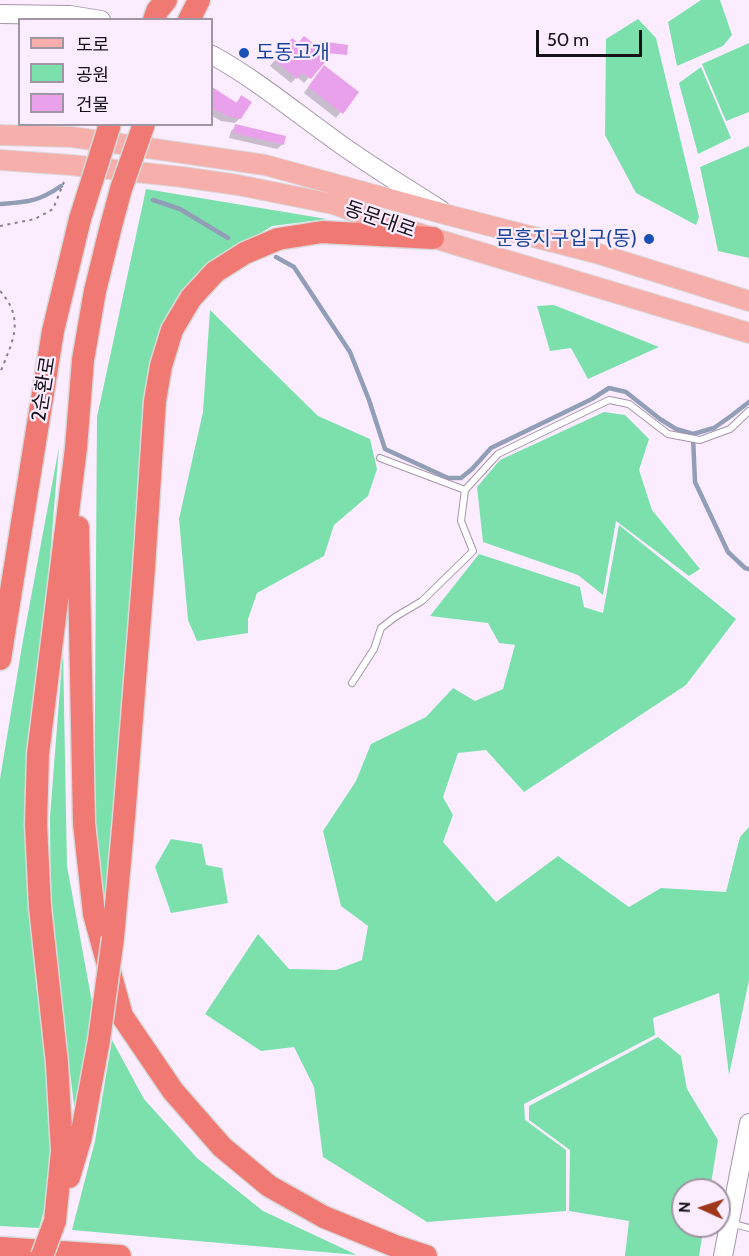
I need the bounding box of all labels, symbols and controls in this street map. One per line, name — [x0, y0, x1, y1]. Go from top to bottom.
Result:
legend — [18, 18, 213, 126]
scale bar — [539, 18, 646, 56]
text: 50 m — [547, 29, 589, 51]
text: 도로 — [76, 34, 109, 56]
place label: 도동고개 — [256, 41, 330, 65]
marker: 도동고개 — [237, 46, 251, 60]
text: 공원 — [76, 64, 109, 86]
text: 건물 — [76, 94, 109, 116]
street label: 동문대로 — [341, 197, 419, 243]
place label: 문흥지구입구(동) — [496, 227, 637, 251]
marker: 문흥지구입구(동) — [642, 232, 656, 246]
street label: 2순환로 — [27, 355, 61, 423]
north arrow — [671, 1178, 731, 1238]
text: N — [675, 1201, 694, 1213]

